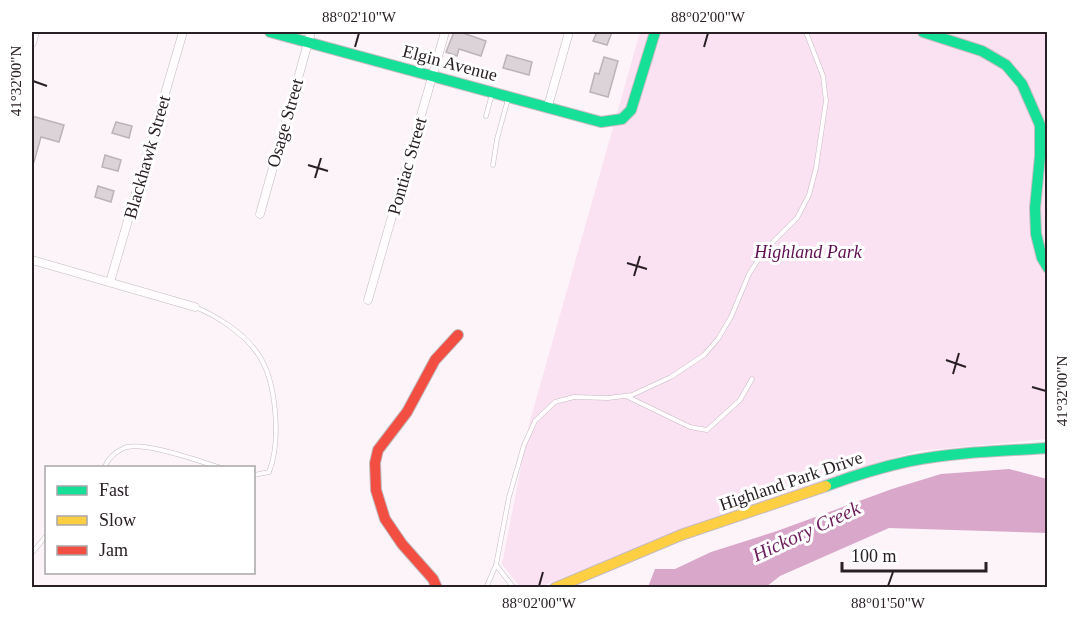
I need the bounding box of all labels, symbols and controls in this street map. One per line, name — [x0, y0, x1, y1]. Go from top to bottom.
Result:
text: 88°02'10"W — [322, 9, 397, 25]
text: 88°02'00"W — [671, 9, 746, 25]
street label: Elgin Avenue — [400, 41, 500, 85]
text: 41°32'00"N — [8, 46, 24, 116]
street label: Osage Street — [263, 76, 307, 170]
street label: Blackhawk Street — [120, 93, 174, 221]
street label: Pontiac Street — [384, 115, 430, 217]
park label: Highland Park — [753, 242, 863, 262]
text: 41°32'00"N — [1054, 356, 1070, 426]
street label: Highland Park Drive — [717, 447, 865, 515]
legend — [45, 466, 255, 574]
text: Fast — [99, 480, 129, 500]
water label: Hickory Creek — [748, 496, 865, 567]
text: Slow — [99, 510, 136, 530]
scale bar — [842, 535, 986, 573]
text: Jam — [99, 540, 128, 560]
text: 100 m — [851, 546, 897, 566]
text: 88°02'00"W — [502, 595, 577, 611]
text: 88°01'50"W — [851, 595, 926, 611]

